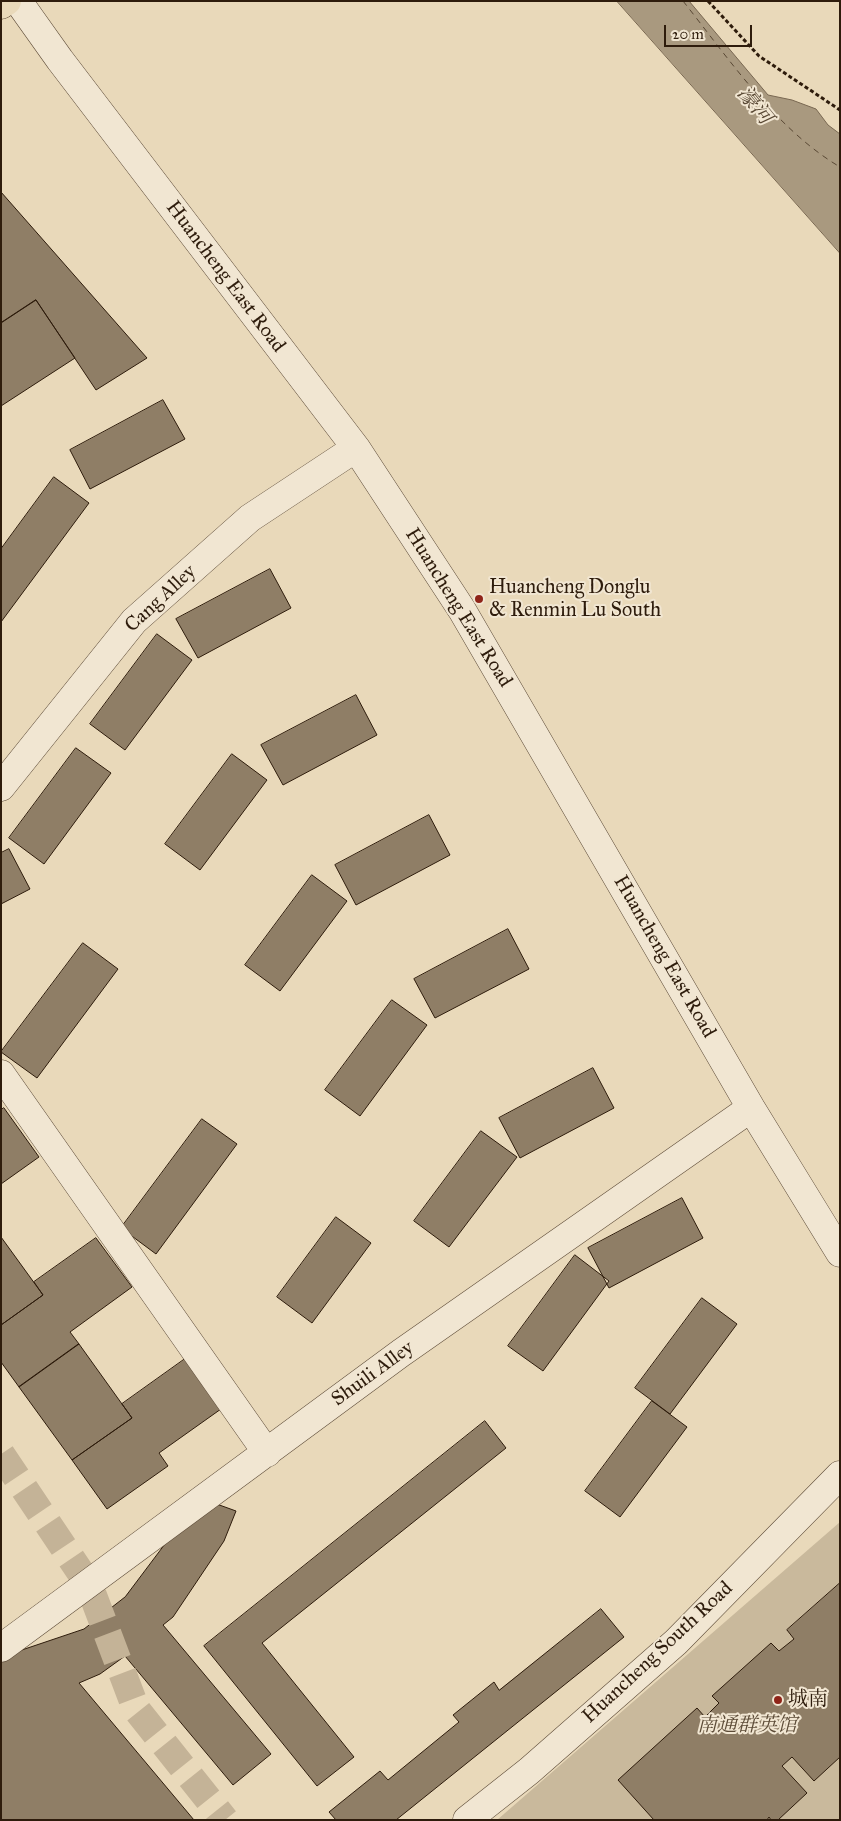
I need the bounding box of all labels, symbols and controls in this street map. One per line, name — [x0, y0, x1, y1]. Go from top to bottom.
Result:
scale bar — [666, 15, 754, 47]
text: 20 m — [672, 25, 704, 43]
water label: 濠河 — [731, 82, 777, 130]
street label: Huancheng East Road — [160, 197, 290, 357]
street label: Huancheng East Road — [399, 524, 517, 692]
street label: Cang Alley — [121, 560, 201, 638]
place label: Huancheng Donglu & Renmin Lu South — [489, 576, 661, 623]
marker: Huancheng Donglu & Renmin Lu South — [473, 593, 485, 605]
street label: Huancheng East Road — [608, 872, 720, 1042]
street label: Shuili Alley — [327, 1336, 419, 1412]
street label: Huancheng South Road — [578, 1577, 738, 1729]
place label: 城南 — [788, 1688, 828, 1712]
marker: 城南 — [772, 1694, 784, 1706]
park label: 南通群英馆 — [697, 1714, 797, 1738]

